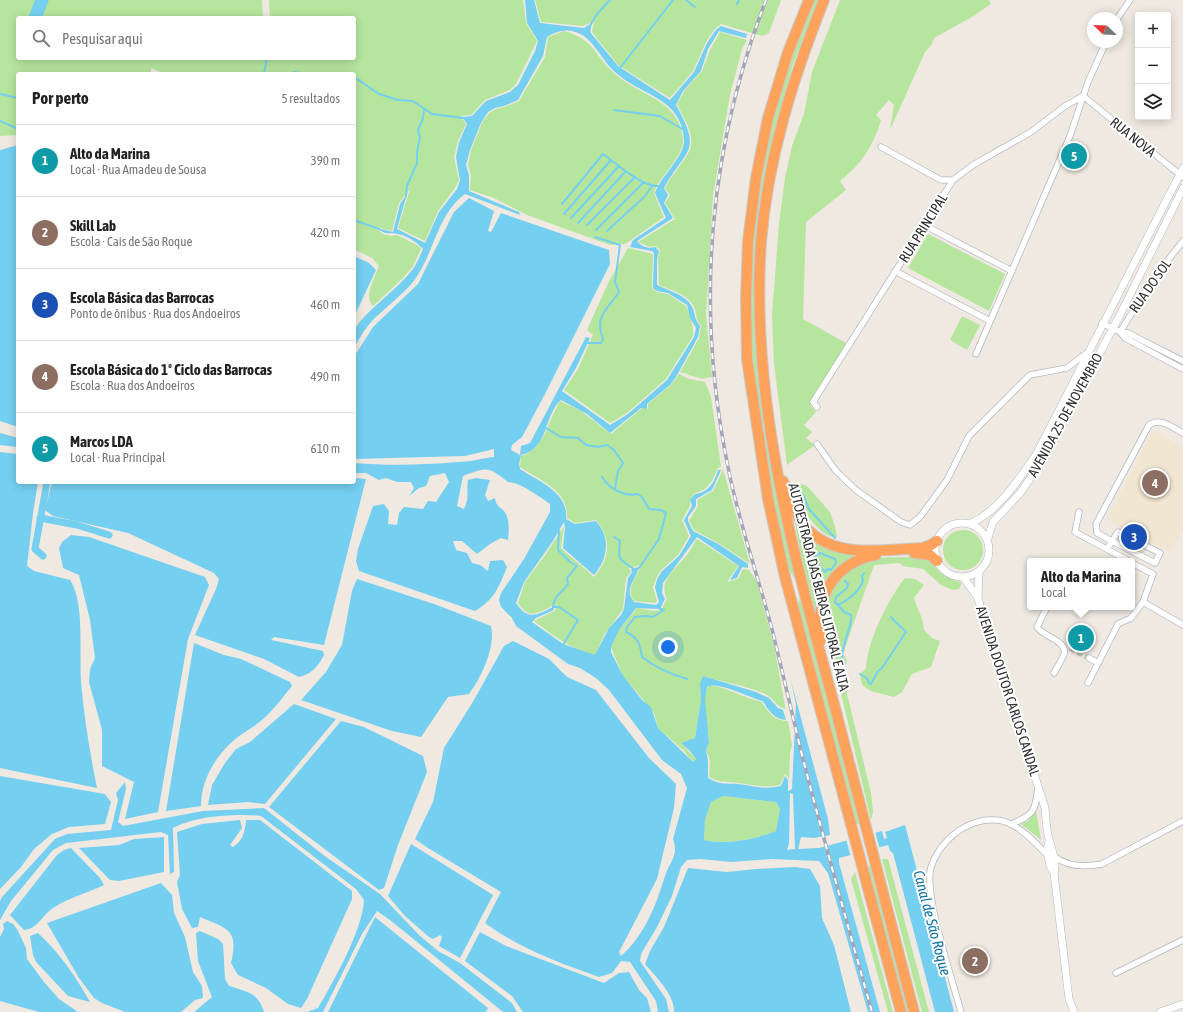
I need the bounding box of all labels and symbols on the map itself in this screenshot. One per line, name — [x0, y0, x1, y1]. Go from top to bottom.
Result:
north arrow — [1087, 12, 1123, 48]
street label: RUA NOVA — [1107, 114, 1159, 160]
pin: 5 — [1061, 141, 1087, 171]
street label: RUA PRINCIPAL — [895, 190, 951, 265]
street label: RUA DO SOL — [1126, 256, 1175, 316]
street label: AVENIDA 25 DE NOVEMBRO — [1024, 350, 1106, 480]
pin: 4 — [1142, 468, 1168, 498]
street label: AUTOESTRADA DAS BEIRAS LITORAL E ALTA — [785, 481, 853, 693]
pin: 3 — [1121, 522, 1147, 552]
street label: AVENIDA DOUTOR CARLOS CANDAL — [973, 604, 1043, 779]
pin: 1 — [1068, 623, 1094, 653]
your location — [658, 637, 678, 657]
water label: Canal de São Roque — [910, 868, 955, 977]
pin: 2 — [962, 946, 988, 976]

